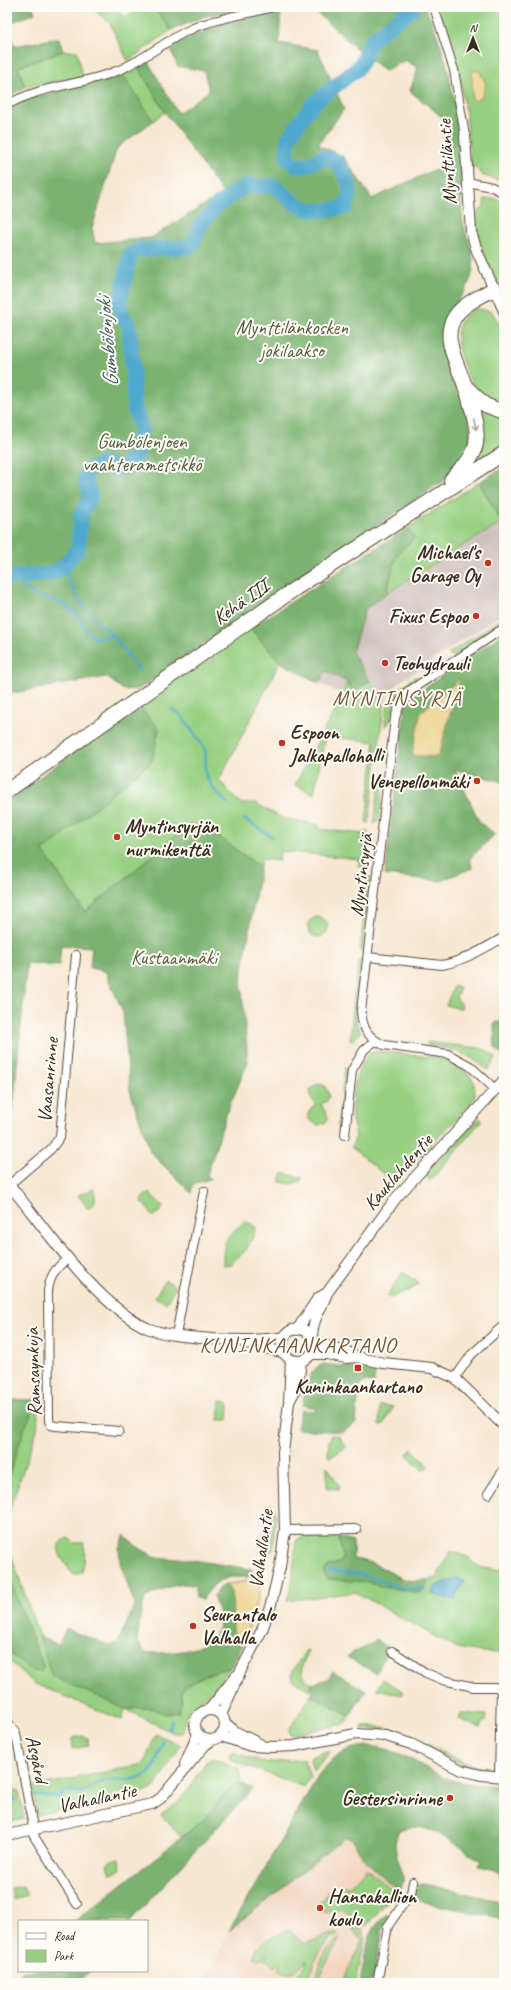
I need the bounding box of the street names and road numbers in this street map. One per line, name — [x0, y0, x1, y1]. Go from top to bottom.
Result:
street label: Mynttiläntie — [431, 117, 462, 205]
street label: Kehä III — [208, 571, 277, 630]
street label: Myntinsyrjä — [344, 831, 379, 918]
street label: Vaasanrinne — [32, 1035, 64, 1123]
street label: Kauklahdentie — [358, 1127, 439, 1215]
street label: Ramsaynkuja — [19, 1326, 47, 1417]
street label: Valhallantie — [243, 1507, 279, 1590]
street label: Asgård — [20, 1733, 55, 1788]
street label: Valhallantie — [56, 1777, 140, 1818]

